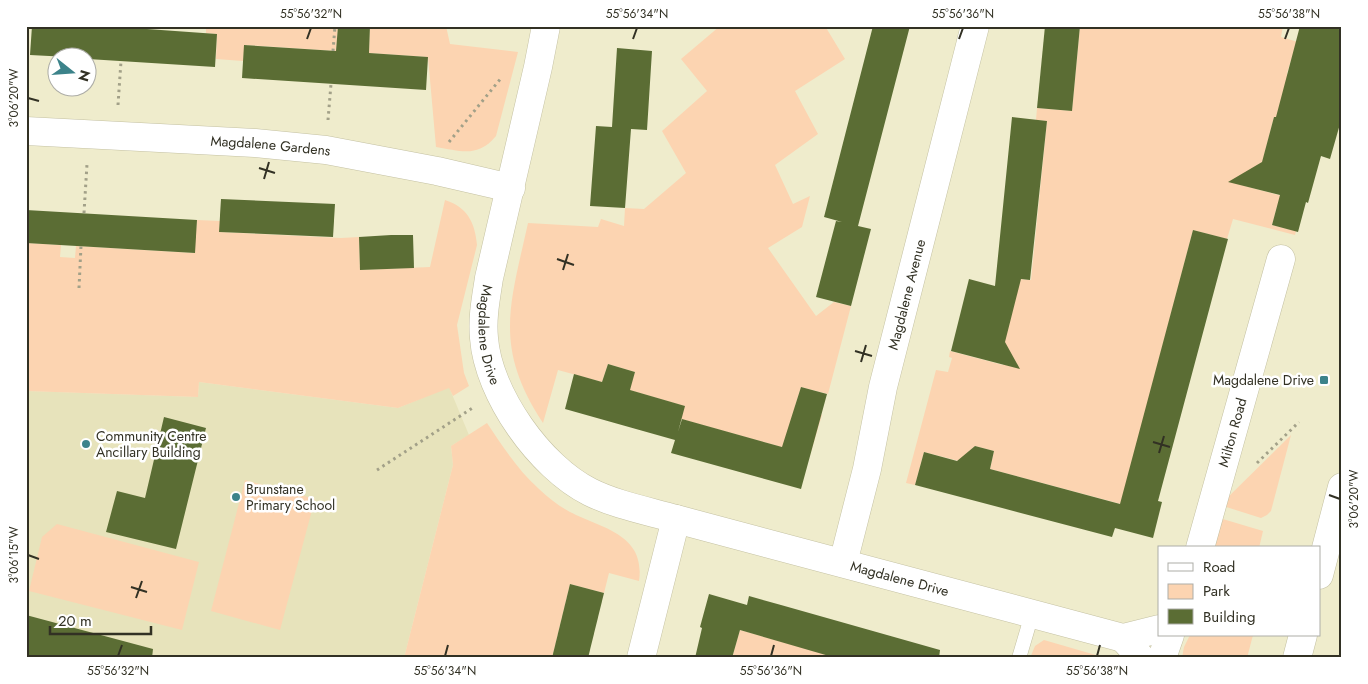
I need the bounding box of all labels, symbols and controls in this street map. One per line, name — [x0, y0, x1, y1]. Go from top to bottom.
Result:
text: 55°56'32"N — [280, 5, 342, 23]
text: 55°56'34"N — [606, 5, 668, 23]
text: 55°56'36"N — [932, 5, 994, 23]
text: 55°56'38"N — [1258, 5, 1320, 23]
north arrow — [48, 48, 98, 98]
text: 3°06'20"W — [5, 68, 23, 127]
text: N — [73, 68, 96, 84]
street label: Magdalene Gardens — [210, 131, 333, 161]
street label: Magdalene Avenue — [883, 237, 930, 352]
street label: Magdalene Drive — [473, 283, 505, 388]
place label: Magdalene Drive — [1213, 370, 1314, 390]
marker: Magdalene Drive — [1318, 374, 1330, 386]
street label: Milton Road — [1213, 396, 1252, 469]
place label: Community Centre Ancillary Building — [96, 426, 206, 462]
marker: Community Centre Ancillary Building — [80, 438, 92, 450]
text: 3°06'20"W — [1345, 469, 1363, 528]
place label: Brunstane Primary School — [246, 479, 335, 515]
marker: Brunstane Primary School — [230, 491, 242, 503]
text: 3°06'15"W — [5, 526, 23, 584]
legend — [1158, 546, 1320, 636]
street label: Magdalene Drive — [848, 556, 951, 601]
text: Road — [1203, 556, 1235, 578]
text: Park — [1203, 580, 1230, 602]
scale bar — [50, 604, 151, 636]
text: Building — [1203, 606, 1255, 628]
text: 20 m — [58, 610, 92, 632]
text: 55°56'32"N — [87, 662, 149, 680]
text: 55°56'34"N — [414, 662, 476, 680]
text: 55°56'36"N — [740, 662, 802, 680]
text: 55°56'38"N — [1066, 662, 1128, 680]

